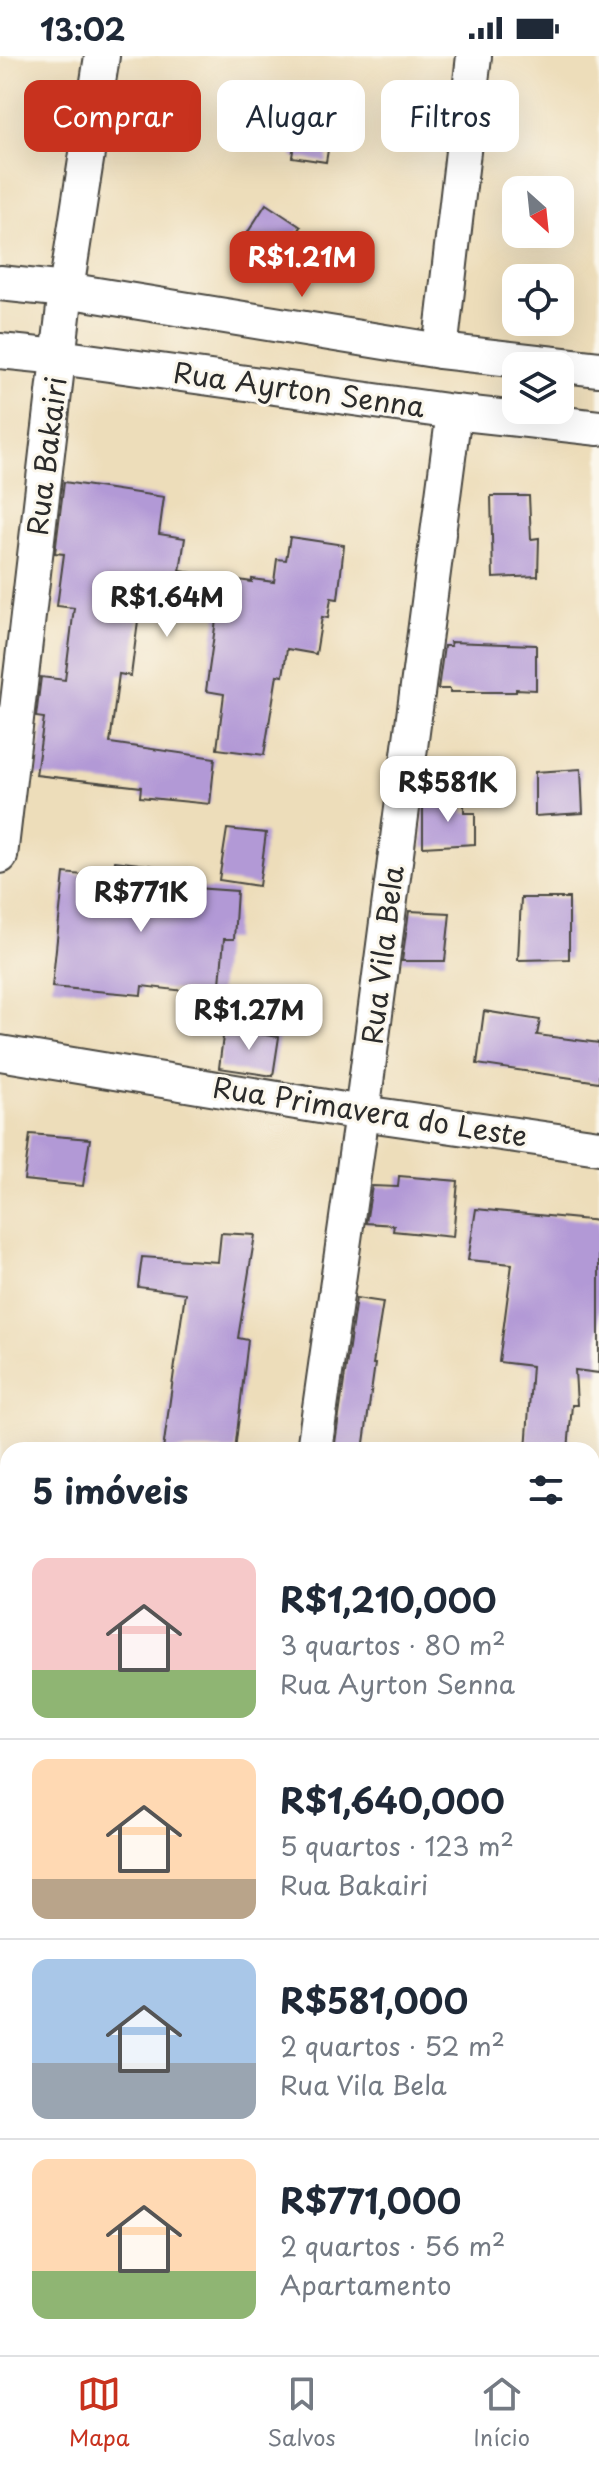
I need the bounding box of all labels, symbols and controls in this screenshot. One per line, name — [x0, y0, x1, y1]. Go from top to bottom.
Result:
text: 13:02 — [40, 6, 125, 51]
chip: Comprar — [24, 80, 201, 152]
chip: Alugar — [217, 80, 365, 152]
chip: Filtros — [381, 80, 519, 152]
north arrow — [502, 176, 574, 248]
map controls — [502, 176, 574, 424]
pin: R$1.21M — [228, 231, 376, 299]
text: R$1.21M — [248, 237, 356, 276]
button: locate — [502, 264, 574, 336]
street label: Rua Ayrton Senna — [171, 350, 428, 427]
button: layers — [502, 352, 574, 424]
street label: Rua Bakairi — [14, 374, 77, 538]
pin: R$1.64M — [93, 571, 241, 639]
text: R$1.64M — [110, 577, 224, 616]
pin: R$581K — [383, 756, 513, 824]
text: R$581K — [398, 762, 498, 801]
street label: Rua Vila Bela — [349, 863, 414, 1047]
pin: R$771K — [76, 866, 206, 934]
text: R$771K — [94, 872, 188, 911]
pin: R$1.27M — [175, 984, 323, 1052]
text: R$1.27M — [194, 990, 304, 1029]
street label: Rua Primavera do Leste — [210, 1064, 531, 1157]
text: 5 imóveis — [32, 1464, 188, 1516]
icon: filters — [524, 1468, 568, 1512]
text: R$1,210,000 — [280, 1573, 497, 1625]
icon: home — [96, 1590, 192, 1686]
text: 3 quartos · 80 m² — [280, 1625, 506, 1664]
text: Rua Ayrton Senna — [280, 1664, 515, 1703]
text: R$1,640,000 — [280, 1774, 505, 1826]
icon: home — [96, 1791, 192, 1887]
text: 5 quartos · 123 m² — [280, 1826, 514, 1865]
text: Rua Bakairi — [280, 1865, 428, 1904]
text: R$581,000 — [280, 1974, 468, 2026]
icon: home — [96, 1991, 192, 2087]
text: 2 quartos · 52 m² — [280, 2026, 505, 2065]
text: Rua Vila Bela — [280, 2065, 447, 2104]
text: R$771,000 — [280, 2174, 461, 2226]
icon: home — [96, 2191, 192, 2287]
text: 2 quartos · 56 m² — [280, 2226, 505, 2265]
text: Apartamento — [280, 2265, 451, 2304]
tab: Mapa — [69, 2372, 130, 2453]
tab: Salvos — [268, 2372, 335, 2453]
tab: Início — [473, 2372, 530, 2453]

